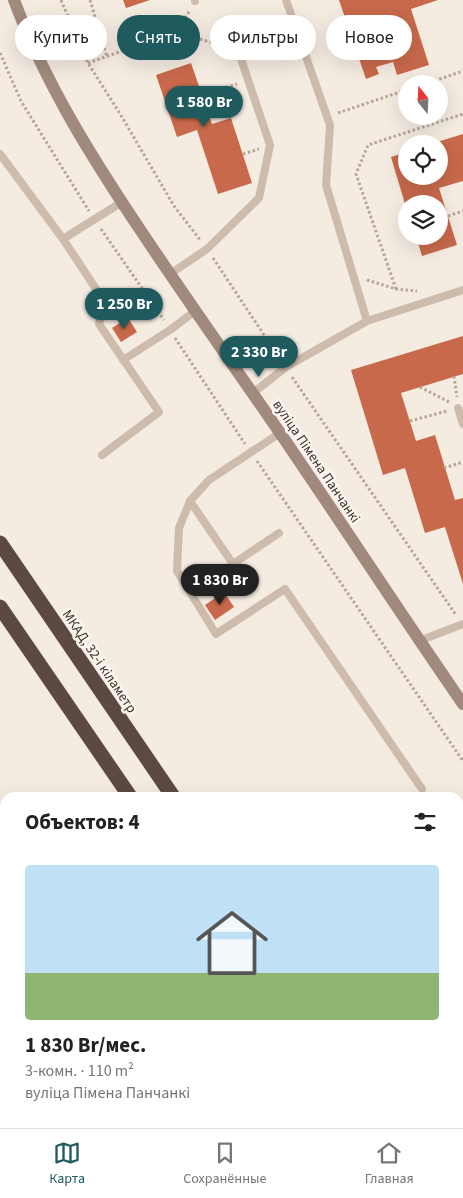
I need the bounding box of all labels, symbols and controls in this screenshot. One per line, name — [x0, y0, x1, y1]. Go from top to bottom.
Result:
chip: Купить — [15, 15, 107, 60]
chip: Снять — [117, 15, 200, 60]
chip: Фильтры — [210, 15, 316, 60]
chip: Новое — [326, 15, 412, 60]
north arrow — [398, 75, 448, 125]
map controls — [398, 75, 448, 245]
pin: 1 580 Br — [152, 86, 256, 128]
text: 1 580 Br — [176, 91, 232, 113]
button: locate — [398, 135, 448, 185]
button: layers — [398, 195, 448, 245]
pin: 1 250 Br — [72, 288, 176, 330]
text: 1 250 Br — [96, 293, 152, 315]
pin: 2 330 Br — [207, 336, 311, 378]
text: 2 330 Br — [231, 341, 287, 363]
street label: вуліца Пімена Панчанкі — [267, 396, 365, 527]
pin: 1 830 Br — [168, 564, 272, 606]
text: 1 830 Br — [192, 569, 248, 591]
street label: МКАД, 32-і кіламетр — [57, 606, 141, 717]
text: Объектов: 4 — [25, 807, 140, 837]
icon: filters — [411, 808, 439, 836]
icon: home — [187, 898, 277, 988]
text: 1 830 Br/мес. — [25, 1030, 146, 1060]
text: 3-комн. · 110 m² — [25, 1060, 134, 1082]
text: вуліца Пімена Панчанкі — [25, 1082, 190, 1104]
tab: Карта — [49, 1139, 85, 1189]
tab: Сохранённые — [183, 1139, 266, 1189]
tab: Главная — [365, 1139, 414, 1189]

